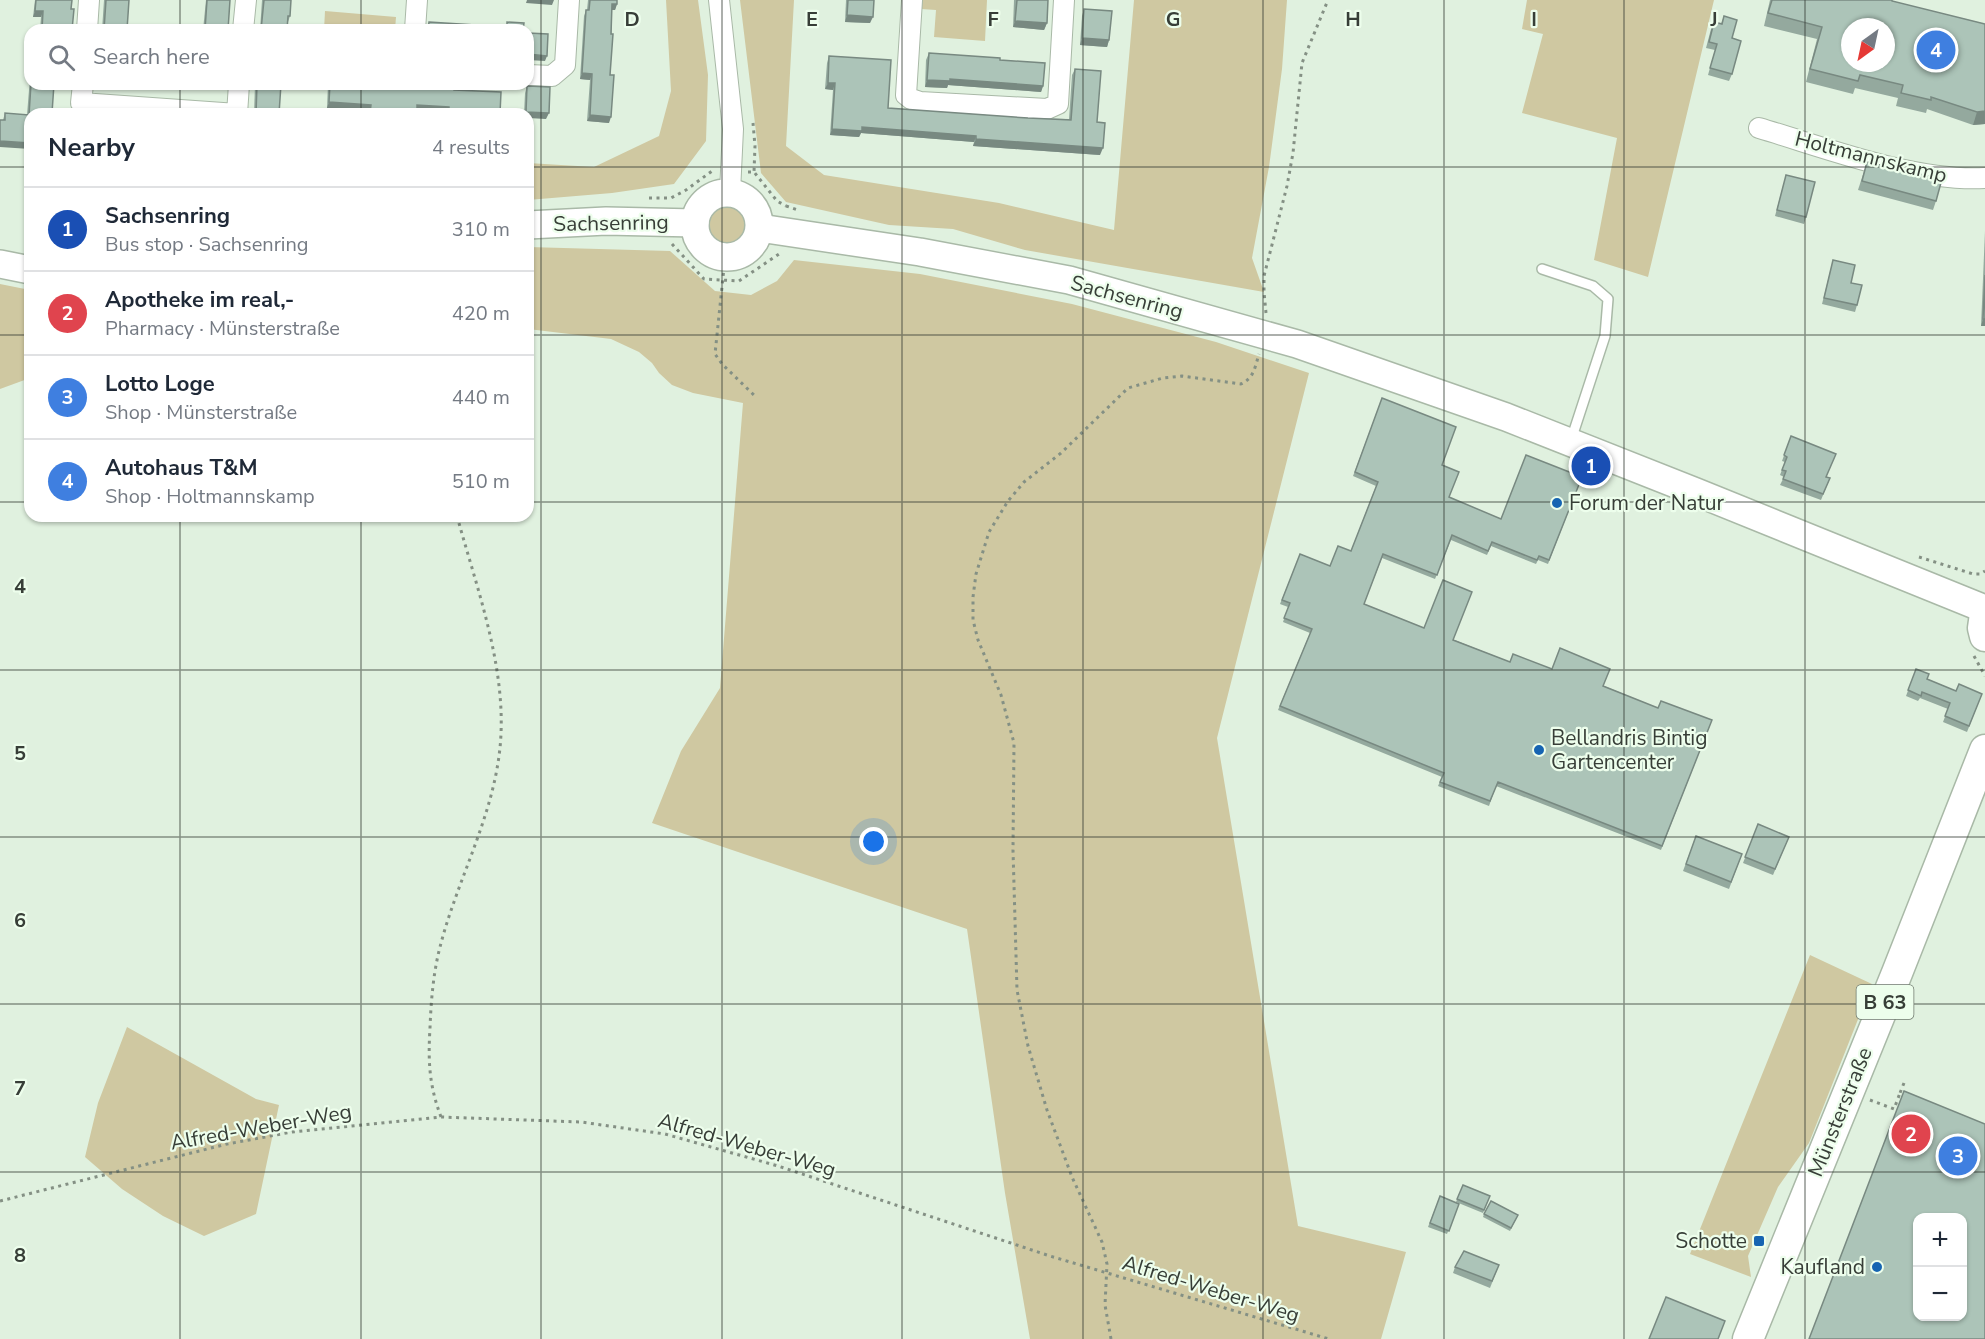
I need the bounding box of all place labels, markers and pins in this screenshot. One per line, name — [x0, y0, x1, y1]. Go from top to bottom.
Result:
pin: 4 — [1916, 28, 1956, 72]
pin: 1 — [1572, 444, 1610, 488]
place label: Forum der Natur — [1569, 489, 1725, 517]
marker: Forum der Natur — [1550, 496, 1564, 510]
place label: Bellandris Bintig Gartencenter — [1551, 724, 1708, 776]
marker: Bellandris Bintig Gartencenter — [1532, 743, 1546, 757]
pin: 2 — [1892, 1112, 1930, 1156]
pin: 3 — [1938, 1134, 1978, 1178]
place label: Schotte — [1675, 1227, 1747, 1255]
marker: Schotte — [1752, 1234, 1766, 1248]
place label: Kaufland — [1780, 1253, 1865, 1281]
marker: Kaufland — [1870, 1260, 1884, 1274]

